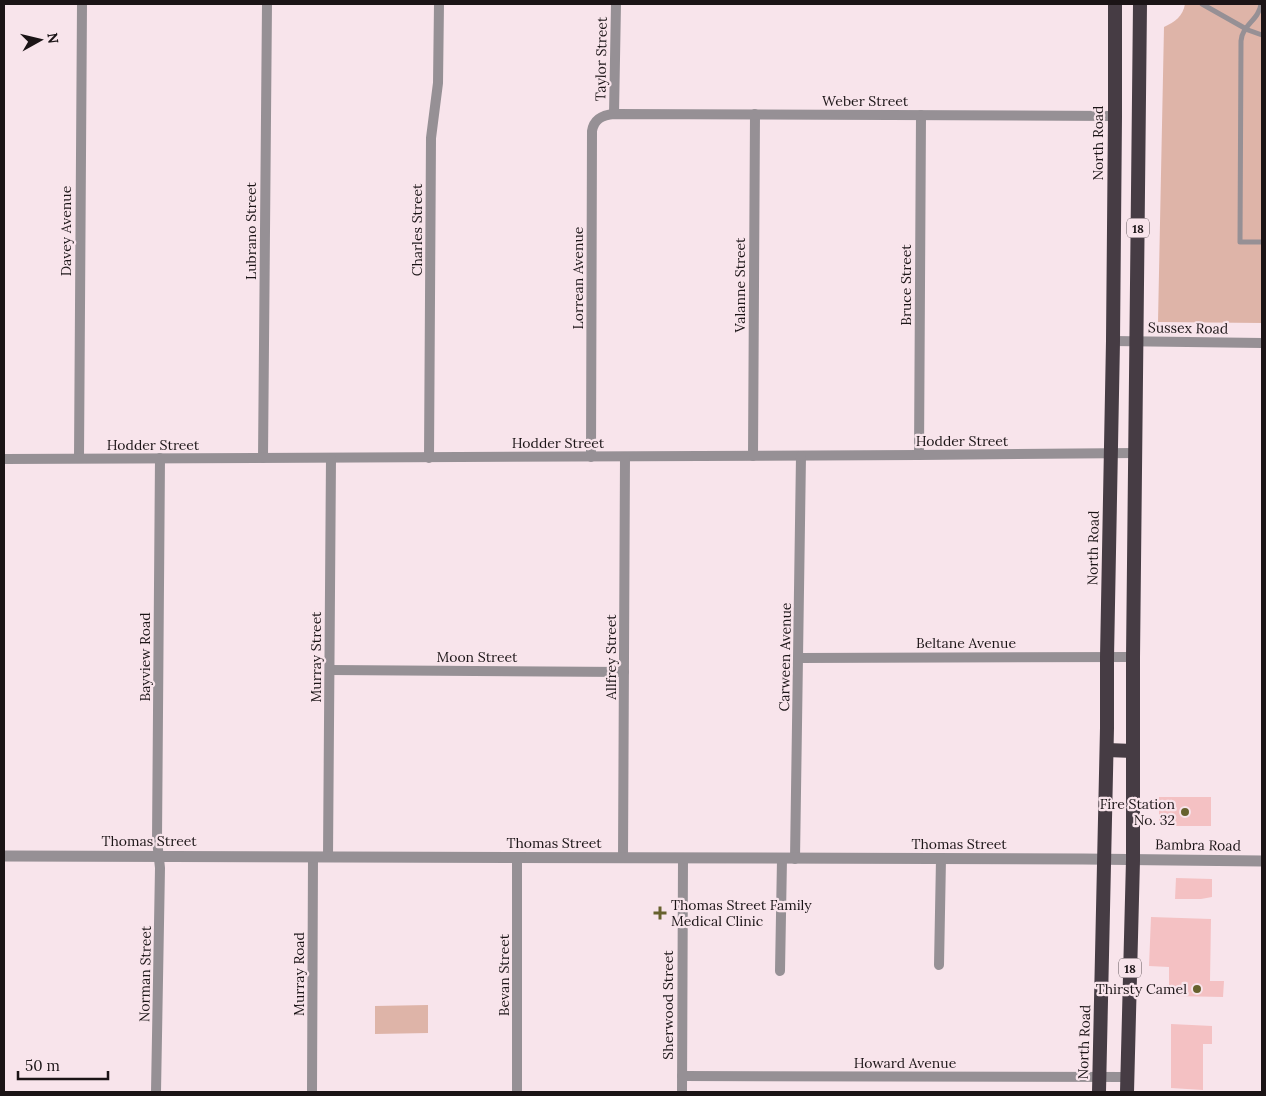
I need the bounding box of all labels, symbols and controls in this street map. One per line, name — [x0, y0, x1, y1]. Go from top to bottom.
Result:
north arrow — [15, 15, 65, 65]
street label: Taylor Street — [591, 16, 611, 101]
text: N — [43, 32, 63, 45]
street label: Weber Street — [822, 92, 909, 110]
street label: North Road — [1089, 106, 1107, 180]
street label: Lubrano Street — [242, 182, 260, 280]
street label: Charles Street — [408, 183, 426, 276]
street label: Davey Avenue — [57, 185, 75, 276]
road number: 18 — [1127, 218, 1149, 238]
street label: Lorrean Avenue — [569, 226, 587, 329]
street label: Valanne Street — [731, 237, 749, 334]
street label: Bruce Street — [897, 244, 915, 326]
street label: Sussex Road — [1148, 318, 1228, 338]
street label: Hodder Street — [916, 432, 1009, 450]
street label: Hodder Street — [512, 434, 605, 452]
street label: Hodder Street — [107, 436, 200, 454]
street label: North Road — [1083, 510, 1103, 586]
street label: Carween Avenue — [775, 602, 795, 712]
street label: Murray Street — [307, 611, 325, 703]
street label: Bayview Road — [136, 612, 154, 702]
street label: Allfrey Street — [602, 614, 620, 701]
street label: Beltane Avenue — [916, 634, 1016, 652]
street label: Moon Street — [436, 648, 518, 666]
place label: Fire Station No. 32 — [1100, 795, 1175, 829]
marker: Fire Station No. 32 — [1179, 806, 1191, 818]
street label: Thomas Street — [101, 832, 197, 850]
street label: Thomas Street — [506, 834, 602, 852]
street label: Thomas Street — [911, 835, 1007, 853]
street label: Bambra Road — [1155, 835, 1241, 855]
place label: Thomas Street Family Medical Clinic — [671, 896, 812, 930]
marker: Thomas Street Family Medical Clinic — [653, 906, 667, 920]
street label: Norman Street — [135, 925, 155, 1022]
street label: Murray Road — [290, 932, 308, 1016]
street label: Bevan Street — [495, 933, 513, 1016]
street label: Sherwood Street — [659, 950, 677, 1060]
road number: 18 — [1119, 958, 1141, 978]
place label: Thirsty Camel — [1096, 980, 1187, 998]
marker: Thirsty Camel — [1191, 983, 1203, 995]
street label: North Road — [1074, 1004, 1094, 1080]
scale bar — [18, 1048, 108, 1080]
street label: Howard Avenue — [854, 1054, 957, 1072]
text: 50 m — [25, 1056, 60, 1075]

